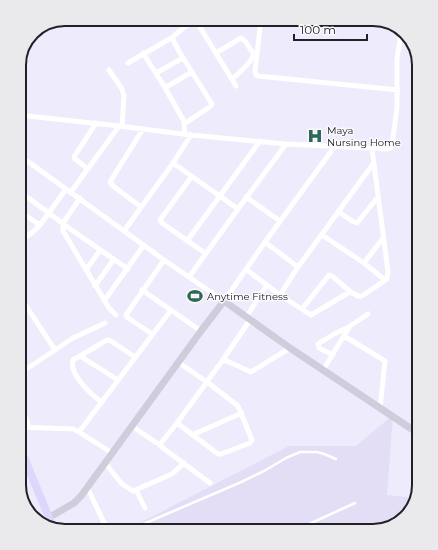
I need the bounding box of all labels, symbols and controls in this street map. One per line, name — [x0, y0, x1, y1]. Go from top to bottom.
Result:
scale bar — [294, 16, 367, 42]
text: 100 m — [300, 22, 336, 37]
place label: Maya Nursing Home — [327, 124, 401, 149]
hospital icon: Maya Nursing Home — [306, 127, 324, 145]
sports icon: Anytime Fitness — [186, 287, 204, 305]
place label: Anytime Fitness — [207, 290, 288, 303]

